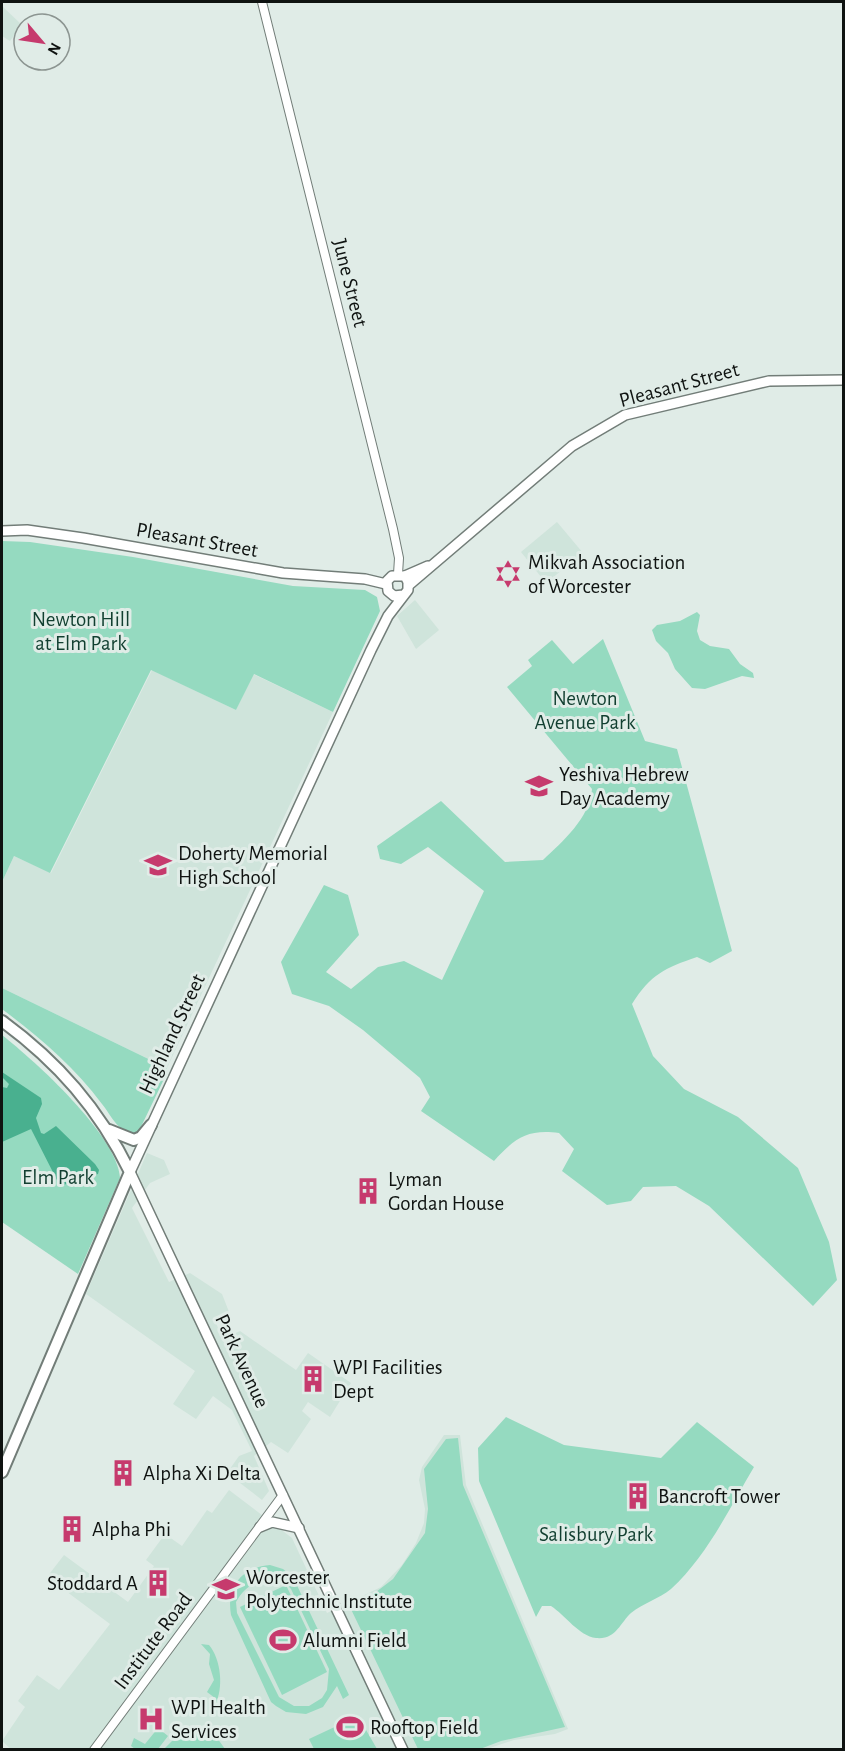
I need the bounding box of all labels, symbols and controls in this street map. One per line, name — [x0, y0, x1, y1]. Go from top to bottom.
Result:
north arrow — [12, 12, 72, 72]
text: N — [45, 40, 64, 58]
street label: June Street — [329, 237, 371, 330]
street label: Pleasant Street — [617, 359, 742, 411]
street label: Pleasant Street — [135, 519, 260, 561]
place label: Mikvah Association of Worcester — [528, 552, 685, 597]
synagogue icon: Mikvah Association of Worcester — [493, 559, 523, 589]
park label: Newton Hill at Elm Park — [32, 609, 130, 654]
park label: Newton Avenue Park — [535, 688, 636, 733]
place label: Yeshiva Hebrew Day Academy — [559, 764, 689, 809]
school or university icon: Yeshiva Hebrew Day Academy — [524, 771, 554, 801]
place label: Doherty Memorial High School — [178, 843, 328, 888]
school or university icon: Doherty Memorial High School — [143, 850, 173, 880]
street label: Highland Street — [135, 970, 209, 1097]
park label: Elm Park — [22, 1167, 94, 1188]
place label: Lyman Gordan House — [388, 1169, 504, 1214]
building icon: Lyman Gordan House — [353, 1176, 383, 1206]
street label: Park Avenue — [211, 1311, 273, 1411]
place label: WPI Facilities Dept — [333, 1357, 443, 1402]
building icon: WPI Facilities Dept — [298, 1364, 328, 1394]
building icon: Alpha Xi Delta — [108, 1458, 138, 1488]
place label: Alpha Xi Delta — [143, 1463, 261, 1484]
building icon: Bancroft Tower — [623, 1481, 653, 1511]
place label: Bancroft Tower — [658, 1486, 780, 1507]
building icon: Alpha Phi — [57, 1514, 87, 1544]
place label: Alpha Phi — [92, 1519, 171, 1540]
park label: Salisbury Park — [539, 1524, 654, 1545]
place label: Worcester Polytechnic Institute — [246, 1567, 412, 1612]
building icon: Stoddard A — [143, 1568, 173, 1598]
place label: Stoddard A — [47, 1573, 138, 1594]
school or university icon: Worcester Polytechnic Institute — [211, 1574, 241, 1604]
street label: Institute Road — [110, 1589, 196, 1693]
sports icon: Alumni Field — [268, 1625, 298, 1655]
place label: Alumni Field — [303, 1630, 407, 1651]
place label: WPI Health Services — [171, 1697, 266, 1742]
hospital icon: WPI Health Services — [136, 1704, 166, 1734]
sports icon: Rooftop Field — [335, 1712, 365, 1742]
place label: Rooftop Field — [370, 1717, 479, 1738]

